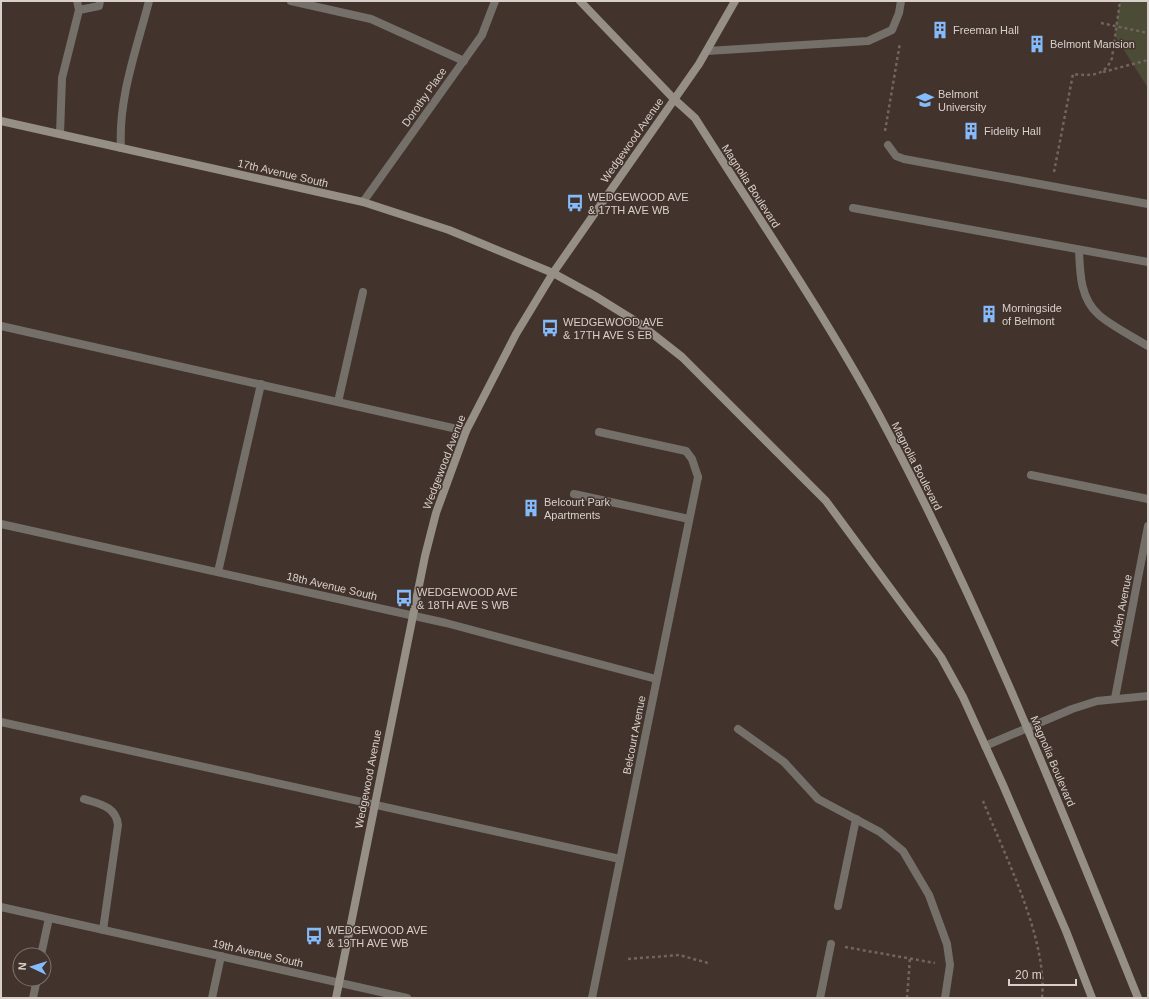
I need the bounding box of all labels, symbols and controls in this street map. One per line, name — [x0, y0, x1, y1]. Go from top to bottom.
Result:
building icon: Freeman Hall — [930, 20, 950, 40]
place label: Freeman Hall — [953, 24, 1019, 36]
building icon: Belmont Mansion — [1027, 34, 1047, 54]
place label: Belmont Mansion — [1050, 38, 1135, 50]
street label: Dorothy Place — [399, 65, 449, 129]
place label: Belmont University — [938, 88, 987, 113]
school or university icon: Belmont University — [915, 90, 935, 110]
street label: Wedgewood Avenue — [598, 95, 666, 185]
building icon: Fidelity Hall — [961, 121, 981, 141]
place label: Fidelity Hall — [984, 125, 1041, 137]
street label: Magnolia Boulevard — [719, 142, 783, 230]
street label: 17th Avenue South — [236, 157, 330, 189]
place label: WEDGEWOOD AVE & 17TH AVE WB — [588, 191, 689, 216]
bus stop icon: WEDGEWOOD AVE & 17TH AVE WB — [565, 193, 585, 213]
place label: Morningside of Belmont — [1002, 302, 1062, 327]
building icon: Morningside of Belmont — [979, 304, 999, 324]
place label: WEDGEWOOD AVE & 17TH AVE S EB — [563, 316, 664, 341]
bus stop icon: WEDGEWOOD AVE & 17TH AVE S EB — [540, 318, 560, 338]
street label: Wedgewood Avenue — [420, 413, 468, 511]
street label: Magnolia Boulevard — [890, 420, 944, 512]
place label: Belcourt Park Apartments — [544, 496, 611, 521]
building icon: Belcourt Park Apartments — [521, 498, 541, 518]
street label: 18th Avenue South — [285, 570, 379, 602]
street label: Acklen Avenue — [1108, 573, 1134, 647]
place label: WEDGEWOOD AVE & 18TH AVE S WB — [417, 586, 518, 611]
bus stop icon: WEDGEWOOD AVE & 18TH AVE S WB — [394, 588, 414, 608]
street label: Belcourt Avenue — [620, 695, 648, 775]
street label: Magnolia Boulevard — [1028, 714, 1078, 808]
street label: Wedgewood Avenue — [353, 729, 383, 829]
place label: WEDGEWOOD AVE & 19TH AVE WB — [327, 924, 428, 949]
bus stop icon: WEDGEWOOD AVE & 19TH AVE WB — [304, 926, 324, 946]
street label: 19th Avenue South — [211, 937, 305, 969]
north arrow — [12, 947, 52, 987]
scale bar — [1009, 961, 1076, 987]
text: N — [16, 962, 28, 971]
text: 20 m — [1015, 968, 1042, 982]

